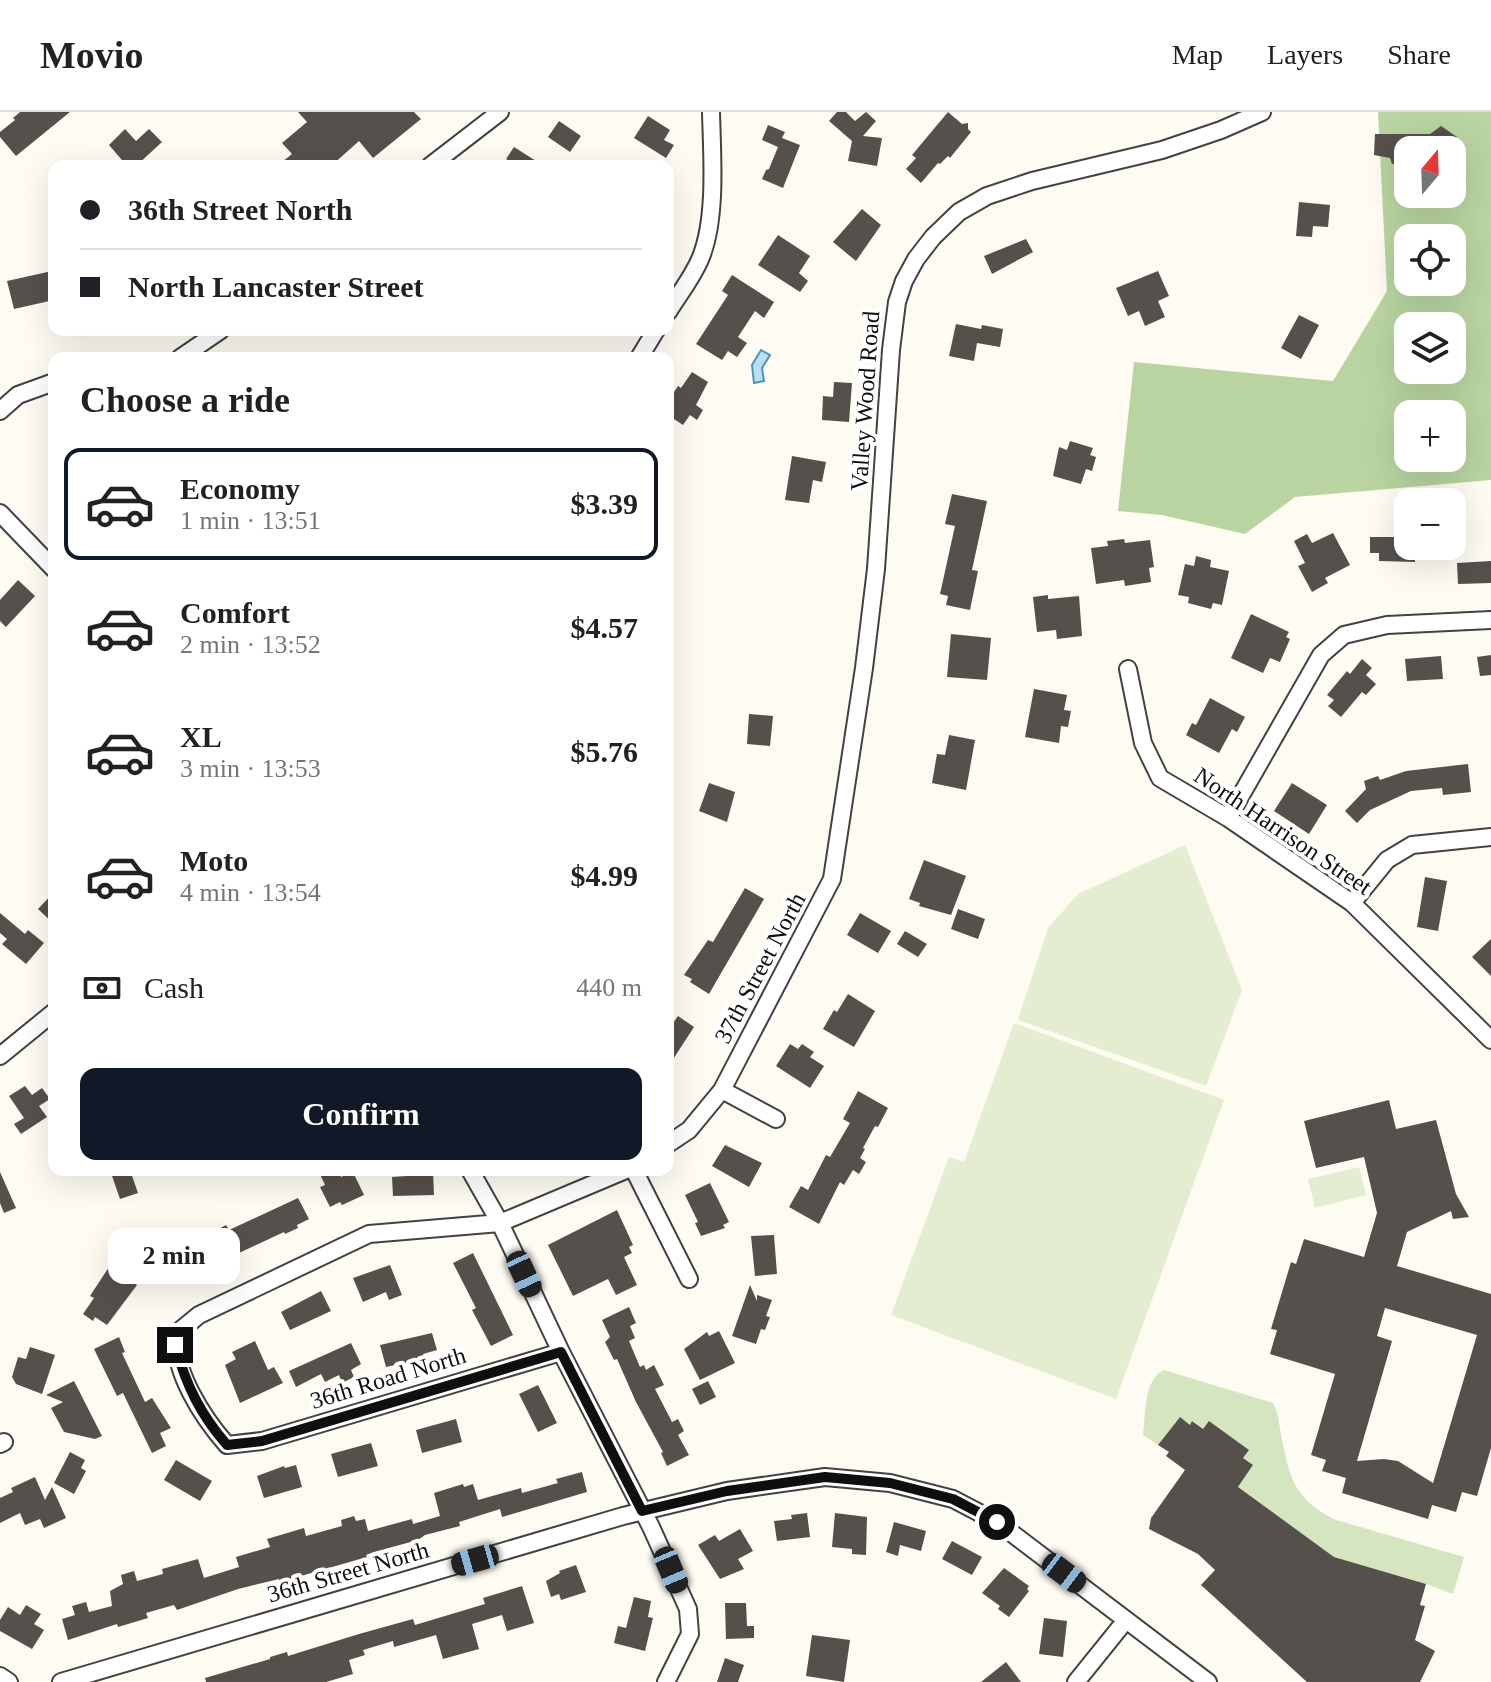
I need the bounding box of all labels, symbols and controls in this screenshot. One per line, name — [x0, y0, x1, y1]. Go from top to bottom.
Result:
text: Movio — [40, 34, 143, 76]
text: Map — [1172, 39, 1223, 70]
text: Layers — [1267, 39, 1343, 70]
text: Share — [1387, 39, 1451, 70]
north arrow — [1394, 136, 1466, 208]
map controls — [1394, 136, 1466, 560]
text: 36th Street North — [128, 193, 352, 226]
button: locate — [1394, 224, 1466, 296]
text: North Lancaster Street — [128, 270, 424, 303]
street label: Valley Wood Road — [846, 310, 884, 492]
button: layers — [1394, 312, 1466, 384]
text: Choose a ride — [80, 380, 290, 420]
button: + — [1394, 400, 1466, 472]
icon: car — [84, 468, 156, 540]
text: Economy — [180, 472, 300, 505]
text: $3.39 — [571, 487, 638, 520]
button: − — [1394, 488, 1466, 560]
text: 1 min · 13:51 — [180, 506, 321, 535]
icon: car — [84, 592, 156, 664]
text: Comfort — [180, 596, 290, 629]
text: $4.57 — [571, 611, 638, 644]
text: 2 min · 13:52 — [180, 630, 321, 659]
icon: car — [84, 716, 156, 788]
text: XL — [180, 720, 222, 753]
text: $5.76 — [571, 735, 638, 768]
text: 3 min · 13:53 — [180, 754, 321, 783]
street label: North Harrison Street — [1190, 762, 1377, 900]
icon: car — [84, 840, 156, 912]
text: Moto — [180, 844, 248, 877]
text: $4.99 — [571, 859, 638, 892]
text: 4 min · 13:54 — [180, 878, 321, 907]
street label: 37th Street North — [709, 888, 811, 1048]
icon: cash — [80, 966, 124, 1010]
text: Cash — [144, 971, 204, 1004]
text: 440 m — [576, 973, 642, 1002]
button: Confirm — [80, 1068, 642, 1160]
callout: 2 min — [109, 1229, 241, 1285]
text: 2 min — [143, 1241, 205, 1270]
car — [503, 1247, 545, 1301]
route end — [157, 1327, 193, 1363]
street label: 36th Road North — [307, 1342, 469, 1414]
route start — [979, 1504, 1015, 1540]
street label: 36th Street North — [264, 1537, 432, 1607]
car — [449, 1542, 501, 1578]
car — [651, 1543, 691, 1597]
car — [1038, 1549, 1090, 1597]

